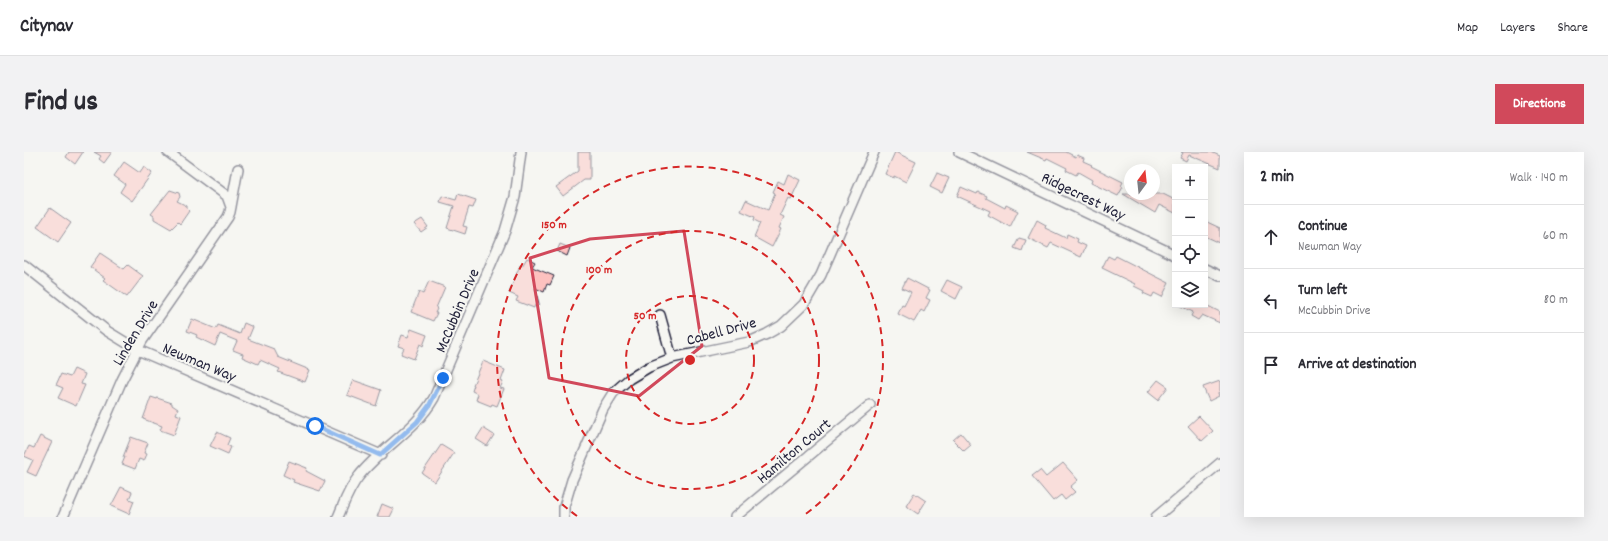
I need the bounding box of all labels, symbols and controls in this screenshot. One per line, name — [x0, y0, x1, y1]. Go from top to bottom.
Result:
text: Citynav — [20, 14, 73, 41]
text: Map — [1457, 18, 1478, 38]
text: Layers — [1500, 18, 1535, 38]
text: Share — [1557, 18, 1588, 38]
text: Find us — [24, 84, 98, 124]
button: Directions — [1495, 84, 1584, 124]
north arrow — [1124, 164, 1160, 200]
map controls — [1172, 164, 1208, 308]
button: + — [1172, 164, 1208, 200]
text: 2 min — [1260, 166, 1294, 190]
street label: Ridgecrest Way — [1037, 167, 1129, 228]
text: Walk · 140 m — [1510, 169, 1568, 188]
button: − — [1172, 200, 1208, 236]
text: Continue — [1298, 216, 1347, 238]
text: 150 m — [541, 217, 567, 234]
icon: ahead — [1260, 226, 1282, 248]
text: 60 m — [1543, 227, 1568, 246]
button: locate — [1172, 236, 1208, 272]
text: Newman Way — [1298, 238, 1361, 257]
text: 100 m — [586, 262, 612, 279]
street label: McCubbin Drive — [430, 265, 486, 357]
button: layers — [1172, 272, 1208, 308]
text: Turn left — [1298, 280, 1347, 302]
icon: left — [1260, 290, 1282, 312]
text: 80 m — [1544, 291, 1568, 310]
street label: Linden Drive — [107, 296, 165, 371]
text: McCubbin Drive — [1298, 302, 1371, 321]
text: 50 m — [633, 308, 657, 325]
street label: Cabell Drive — [684, 312, 759, 353]
street label: Newman Way — [159, 337, 240, 389]
centre of rings — [683, 353, 697, 367]
icon: arrive — [1260, 354, 1282, 376]
text: Arrive at destination — [1298, 354, 1416, 376]
route end — [434, 369, 452, 387]
street label: Hamilton Court — [752, 414, 837, 490]
route start — [306, 417, 324, 435]

